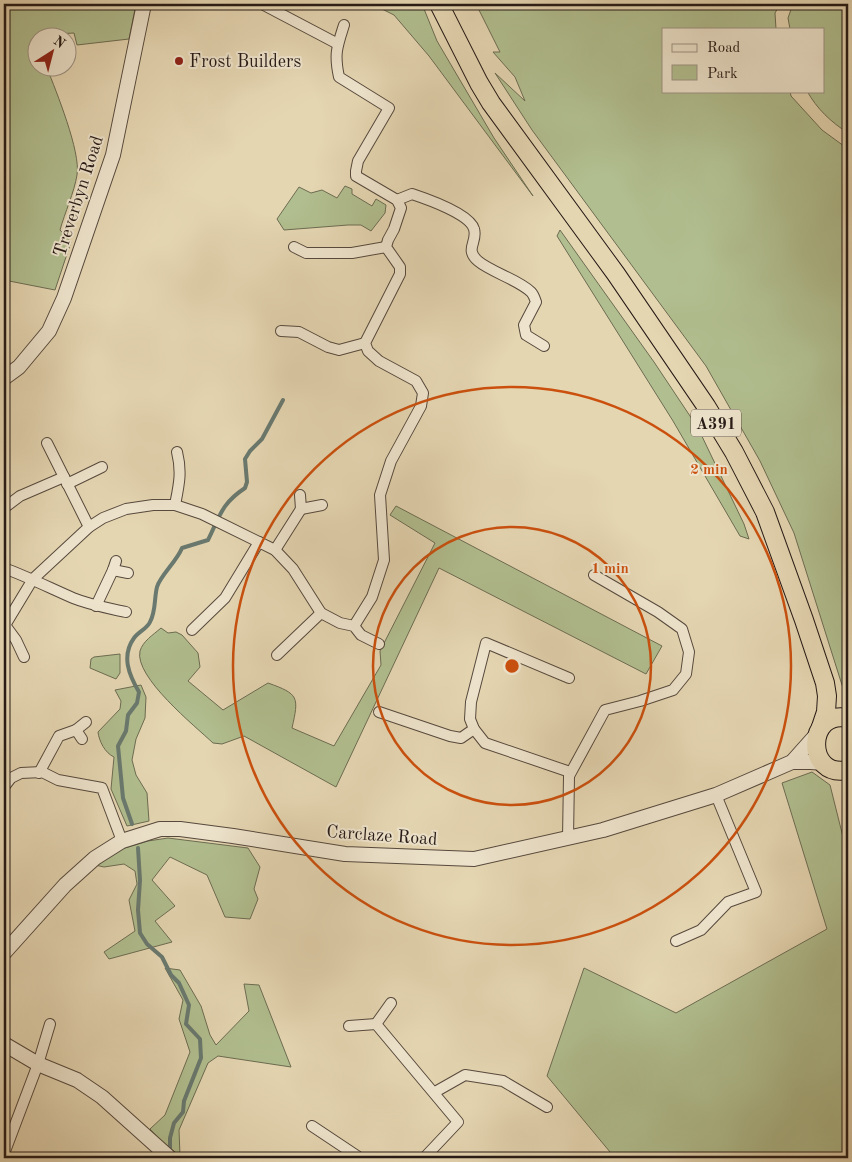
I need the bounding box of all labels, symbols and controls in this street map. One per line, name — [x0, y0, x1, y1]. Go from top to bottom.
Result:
north arrow — [28, 28, 78, 78]
legend — [662, 28, 824, 92]
text: N — [51, 33, 68, 51]
text: Road — [707, 41, 741, 56]
place label: Frost Builders — [189, 53, 301, 71]
marker: Frost Builders — [173, 55, 185, 67]
text: Park — [707, 67, 738, 82]
street label: Treverbyn Road — [51, 133, 107, 259]
road number: A391 — [691, 409, 741, 436]
text: 2 min — [690, 463, 728, 478]
text: 1 min — [591, 562, 629, 577]
centre of rings — [503, 657, 521, 675]
street label: Carclaze Road — [326, 823, 438, 849]

